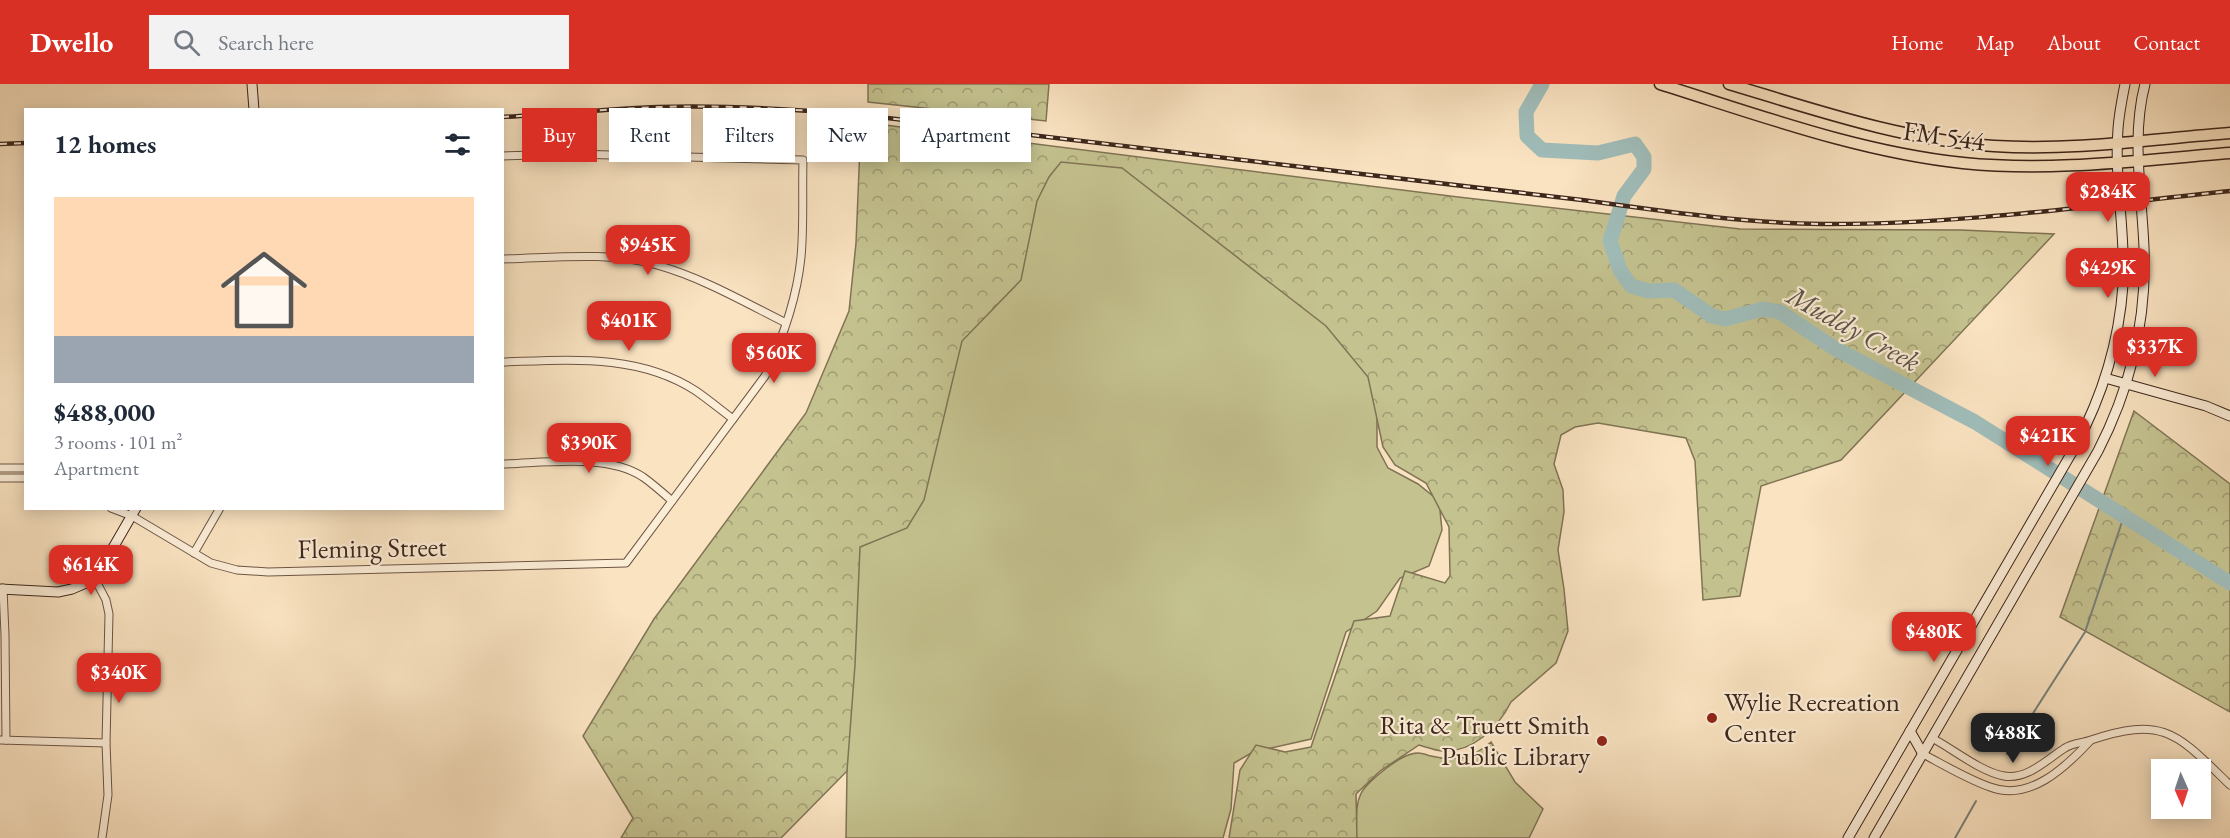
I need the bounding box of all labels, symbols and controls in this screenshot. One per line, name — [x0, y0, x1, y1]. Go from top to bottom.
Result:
search box — [149, 15, 569, 69]
text: Dwello — [30, 24, 113, 60]
icon: search — [170, 26, 203, 59]
text: Search here — [218, 28, 314, 57]
text: Home — [1891, 29, 1943, 56]
text: Map — [1976, 29, 2014, 56]
text: About — [2047, 29, 2100, 56]
text: Contact — [2133, 29, 2200, 56]
chip: Buy — [522, 108, 597, 162]
chip: Rent — [609, 108, 691, 162]
chip: Filters — [703, 108, 795, 162]
chip: New — [807, 108, 888, 162]
chip: Apartment — [900, 108, 1031, 162]
street label: FM 544 — [1901, 112, 1988, 159]
text: 12 homes — [54, 127, 156, 161]
icon: filters — [441, 128, 474, 161]
pin: $284K — [2066, 172, 2150, 223]
text: $284K — [2080, 178, 2136, 204]
pin: $945K — [606, 225, 690, 276]
text: $945K — [620, 231, 676, 257]
icon: home — [210, 236, 318, 344]
pin: $429K — [2066, 248, 2150, 299]
text: $429K — [2080, 254, 2136, 280]
water label: Muddy Creek — [1779, 276, 1927, 379]
pin: $401K — [587, 301, 671, 352]
text: $401K — [601, 307, 657, 333]
pin: $337K — [2113, 327, 2197, 378]
pin: $560K — [732, 333, 816, 384]
text: $337K — [2127, 333, 2183, 359]
text: $560K — [746, 339, 802, 365]
text: $488,000 — [54, 395, 155, 429]
pin: $421K — [2006, 416, 2090, 467]
text: $421K — [2020, 422, 2076, 448]
pin: $390K — [547, 423, 631, 474]
text: 3 rooms · 101 m² — [54, 429, 182, 455]
text: $390K — [561, 429, 617, 455]
text: Apartment — [54, 455, 139, 481]
street label: Fleming Street — [297, 529, 447, 566]
pin: $614K — [49, 545, 133, 596]
text: $614K — [63, 551, 119, 577]
pin: $480K — [1892, 612, 1976, 663]
text: $480K — [1906, 618, 1962, 644]
pin: $340K — [77, 653, 161, 704]
text: $340K — [91, 659, 147, 685]
place label: Wylie Recreation Center — [1724, 684, 1900, 750]
place label: Rita & Truett Smith Public Library — [1380, 707, 1590, 773]
marker: Wylie Recreation Center — [1705, 711, 1719, 725]
pin: $488K — [1971, 713, 2055, 764]
text: $488K — [1985, 719, 2041, 745]
marker: Rita & Truett Smith Public Library — [1595, 734, 1609, 748]
north arrow — [2151, 759, 2211, 819]
map controls — [2151, 759, 2211, 819]

